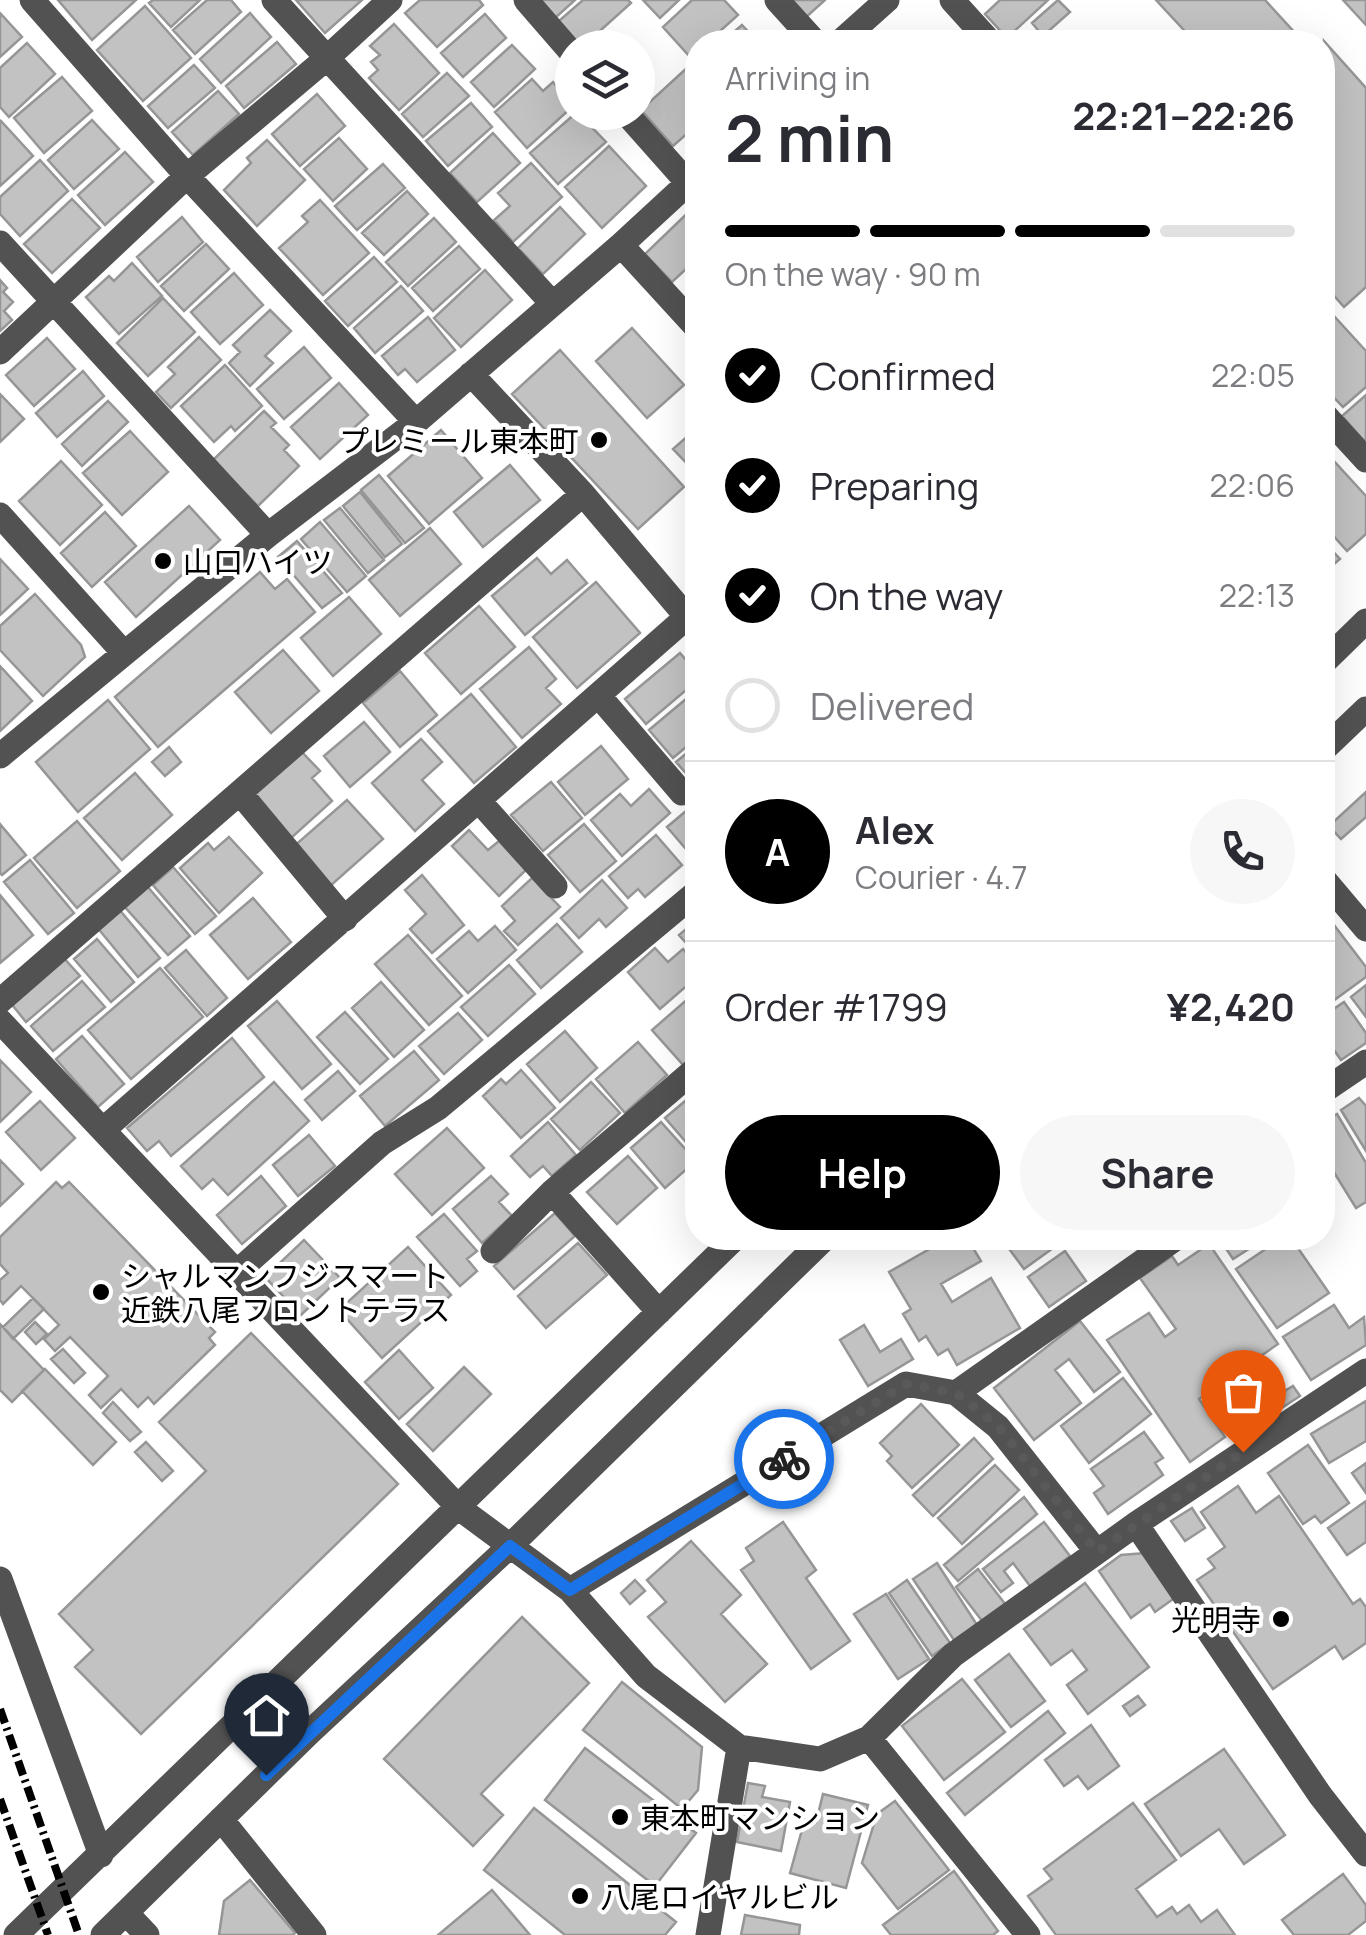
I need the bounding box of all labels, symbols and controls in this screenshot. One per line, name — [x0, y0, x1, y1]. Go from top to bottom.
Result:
map controls — [555, 30, 655, 130]
button: layers — [555, 30, 655, 130]
text: Arriving in — [725, 56, 870, 100]
text: 22:21–22:26 — [1072, 89, 1295, 141]
text: 2 min — [725, 93, 894, 182]
text: On the way · 90 m — [725, 252, 981, 296]
icon: check — [725, 348, 780, 403]
text: Confirmed — [810, 349, 996, 401]
text: 22:05 — [1211, 353, 1295, 397]
place label: プレミール東本町 — [339, 420, 579, 461]
marker: プレミール東本町 — [588, 429, 610, 451]
icon: check — [725, 458, 780, 513]
text: Preparing — [810, 459, 979, 511]
text: 22:06 — [1210, 463, 1295, 507]
place label: 山口ハイツ — [183, 541, 332, 582]
marker: 山口ハイツ — [152, 550, 174, 572]
icon: check — [725, 568, 780, 623]
text: On the way — [810, 569, 1003, 621]
text: 22:13 — [1219, 573, 1295, 617]
text: Delivered — [810, 679, 974, 731]
button: phone — [1190, 799, 1295, 904]
text: Alex — [855, 803, 934, 855]
text: A — [765, 825, 790, 877]
text: Courier · 4.7 — [855, 855, 1028, 899]
text: Order #1799 — [725, 980, 948, 1032]
text: ¥2,420 — [1167, 980, 1295, 1032]
button: Help — [725, 1115, 1000, 1230]
button: Share — [1020, 1115, 1295, 1230]
place label: シャルマンフジスマート 近鉄八尾フロントテラス — [121, 1255, 450, 1330]
marker: シャルマンフジスマート 近鉄八尾フロントテラス — [90, 1281, 112, 1303]
pin — [1201, 1350, 1286, 1453]
icon: bag — [1216, 1365, 1271, 1420]
courier — [734, 1409, 834, 1509]
icon: bike — [757, 1432, 812, 1487]
place label: 光明寺 — [1171, 1599, 1261, 1640]
marker: 光明寺 — [1270, 1608, 1292, 1630]
pin — [224, 1673, 309, 1776]
icon: home — [239, 1688, 294, 1743]
place label: 東本町マンション — [640, 1797, 880, 1838]
marker: 東本町マンション — [609, 1806, 631, 1828]
place label: 八尾ロイヤルビル — [600, 1876, 839, 1917]
marker: 八尾ロイヤルビル — [569, 1885, 591, 1907]

